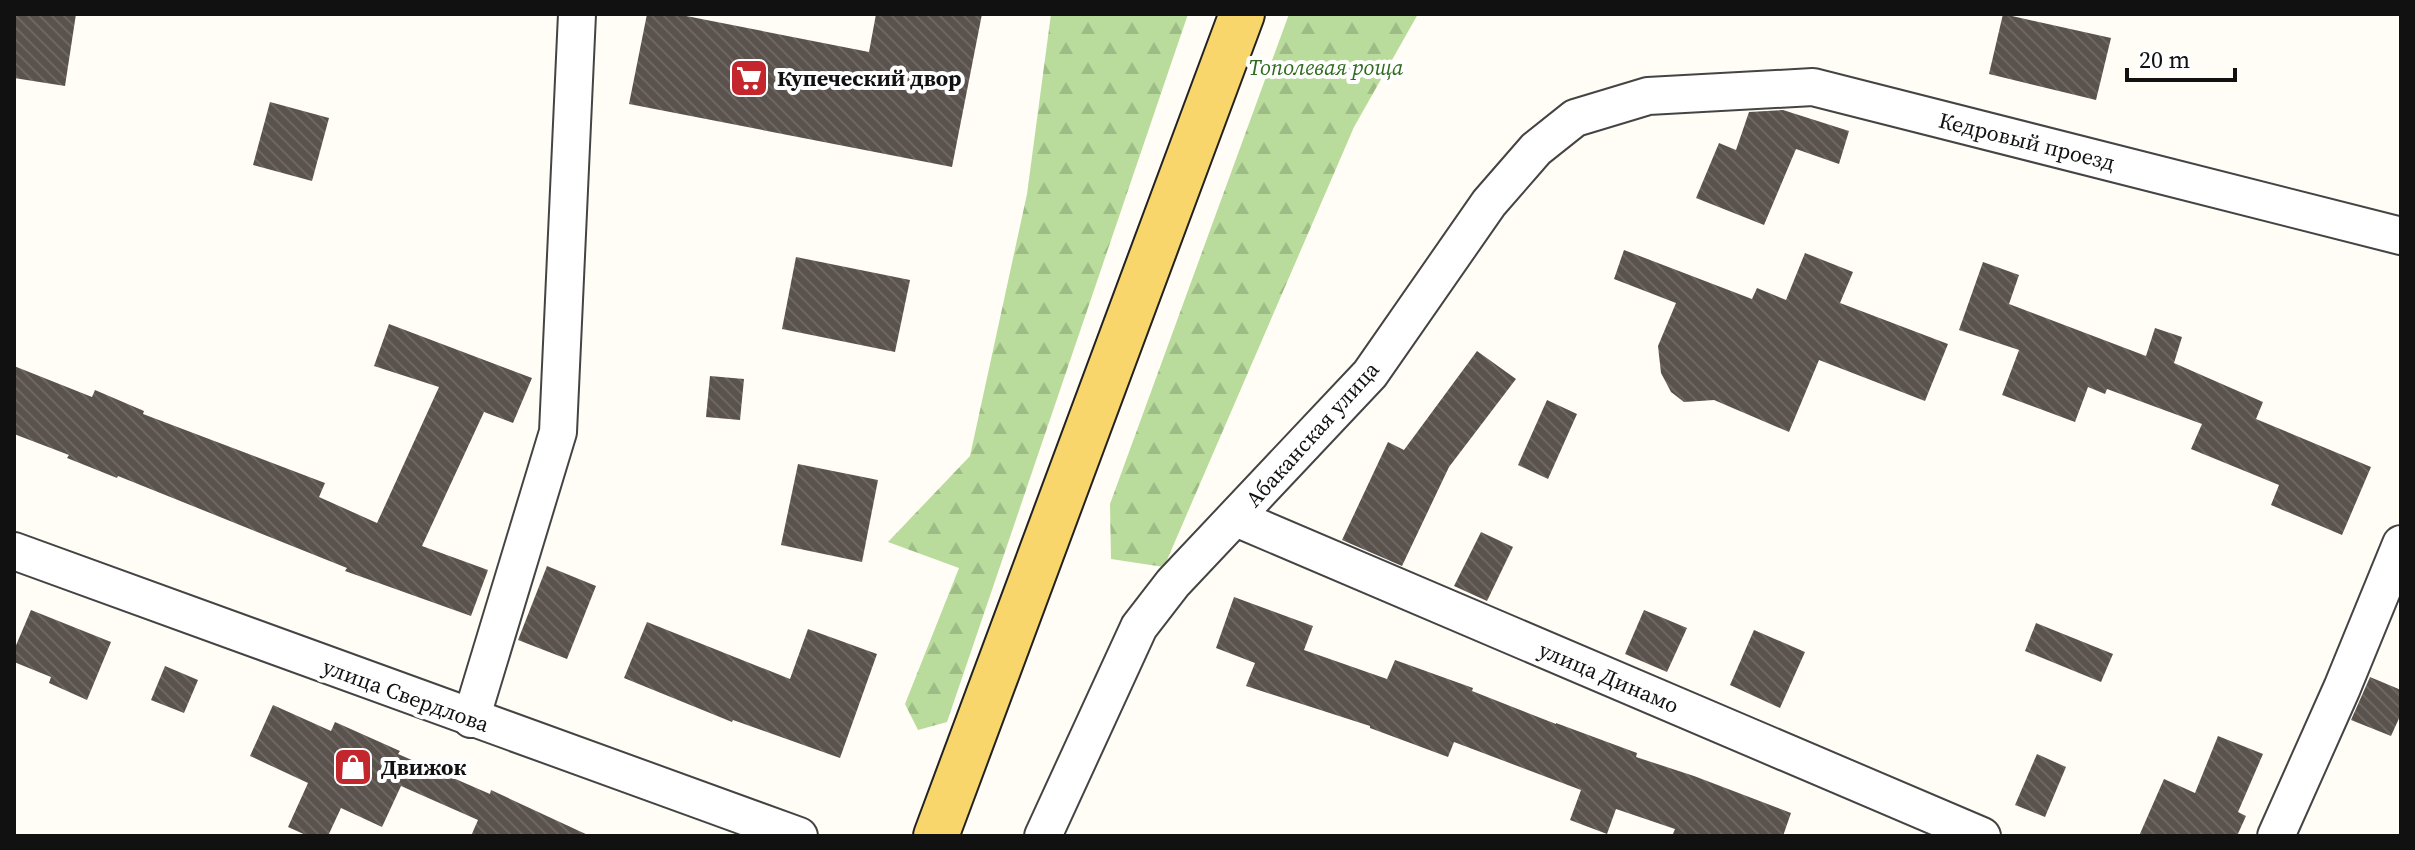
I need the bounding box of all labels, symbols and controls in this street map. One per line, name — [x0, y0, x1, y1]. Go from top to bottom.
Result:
scale bar — [2127, 32, 2235, 82]
text: 20 m — [2139, 43, 2190, 76]
park label: Тополевая роща — [1248, 52, 1404, 82]
supermarket icon: Купеческий двор — [728, 57, 770, 99]
place label: Купеческий двор — [777, 63, 961, 93]
street label: Кедровый проезд — [1936, 105, 2118, 177]
street label: Абаканская улица — [1239, 354, 1386, 513]
street label: улица Динамо — [1534, 634, 1684, 720]
street label: улица Свердлова — [319, 651, 494, 739]
shop icon: Движок — [332, 746, 374, 788]
place label: Движок — [381, 752, 466, 782]

